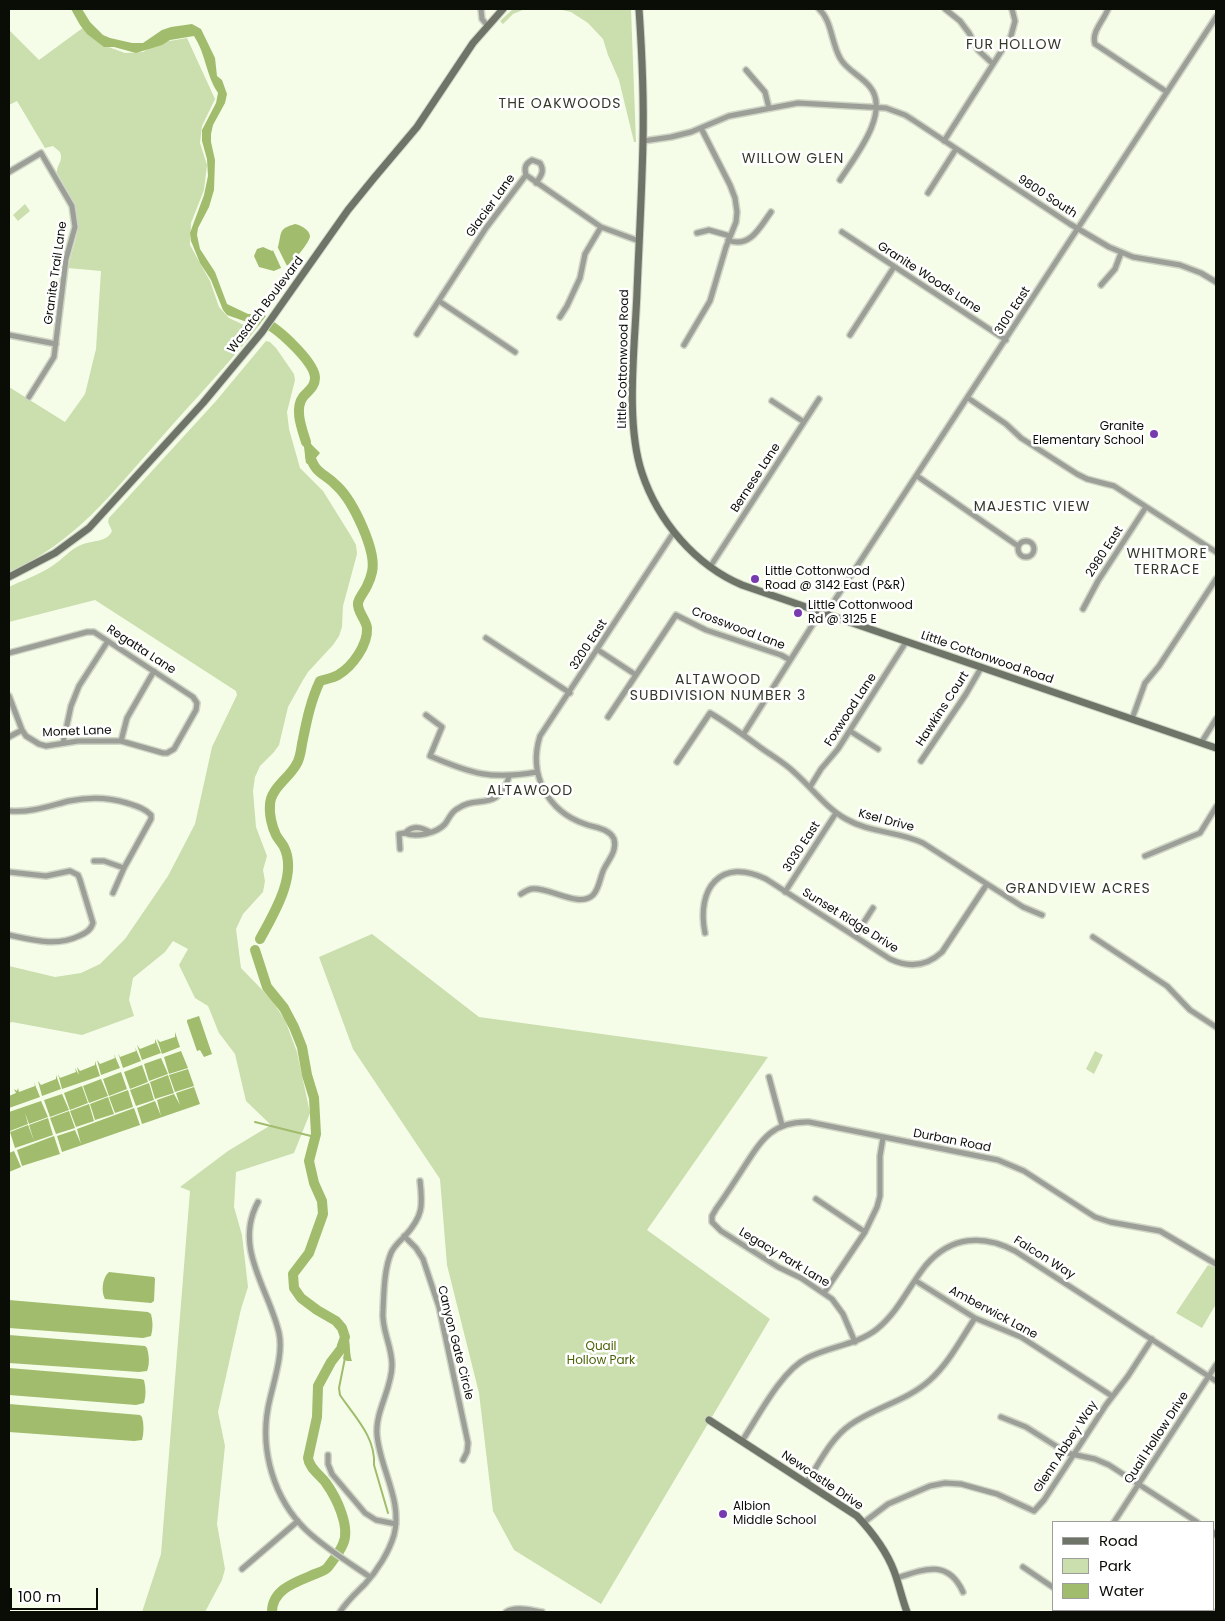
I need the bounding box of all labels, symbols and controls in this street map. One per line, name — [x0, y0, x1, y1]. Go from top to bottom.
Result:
district label: FUR HOLLOW — [965, 37, 1063, 53]
district label: THE OAKWOODS — [497, 96, 623, 112]
district label: WILLOW GLEN — [740, 151, 846, 167]
street label: Glacier Lane — [463, 172, 519, 240]
street label: 9800 South — [1015, 172, 1079, 222]
street label: Granite Trail Lane — [42, 220, 70, 326]
street label: Granite Woods Lane — [874, 239, 984, 317]
street label: Wasatch Boulevard — [225, 254, 307, 356]
street label: 3100 East — [992, 284, 1034, 338]
street label: Little Cottonwood Road — [616, 289, 632, 429]
place label: Granite Elementary School — [1033, 420, 1144, 448]
marker: Granite Elementary School — [1148, 428, 1160, 440]
street label: Bernese Lane — [728, 441, 784, 515]
district label: MAJESTIC VIEW — [972, 499, 1092, 515]
street label: 2980 East — [1083, 524, 1127, 580]
district label: WHITMORE TERRACE — [1125, 546, 1209, 578]
place label: Little Cottonwood Road @ 3142 East (P&R) — [765, 565, 905, 593]
marker: Little Cottonwood Road @ 3142 East (P&R) — [749, 573, 761, 585]
place label: Little Cottonwood Rd @ 3125 E — [808, 599, 913, 627]
street label: Crosswood Lane — [689, 605, 787, 653]
marker: Little Cottonwood Rd @ 3125 E — [792, 607, 804, 619]
street label: 3200 East — [567, 617, 611, 673]
street label: Regatta Lane — [104, 622, 178, 678]
street label: Little Cottonwood Road — [919, 629, 1055, 687]
street label: Hawkins Court — [914, 669, 972, 749]
street label: Foxwood Lane — [822, 671, 880, 749]
district label: ALTAWOOD SUBDIVISION NUMBER 3 — [627, 672, 809, 704]
street label: Monet Lane — [42, 724, 112, 740]
district label: ALTAWOOD — [486, 783, 574, 799]
street label: Ksel Drive — [857, 807, 915, 835]
street label: 3030 East — [780, 819, 824, 875]
district label: GRANDVIEW ACRES — [1004, 881, 1152, 897]
street label: Sunset Ridge Drive — [799, 886, 901, 956]
street label: Durban Road — [912, 1126, 992, 1156]
street label: Legacy Park Lane — [736, 1225, 832, 1291]
street label: Falcon Way — [1011, 1233, 1077, 1283]
street label: Canyon Gate Circle — [434, 1284, 476, 1402]
street label: Amberwick Lane — [946, 1284, 1040, 1342]
park label: Quail Hollow Park — [567, 1340, 635, 1368]
street label: Quail Hollow Drive — [1122, 1389, 1192, 1487]
street label: Glenn Abbey Way — [1031, 1398, 1101, 1496]
street label: Newcastle Drive — [778, 1448, 866, 1514]
place label: Albion Middle School — [733, 1500, 816, 1528]
marker: Albion Middle School — [717, 1508, 729, 1520]
legend — [1052, 1521, 1215, 1611]
text: Road — [1099, 1530, 1138, 1551]
text: Park — [1099, 1555, 1131, 1576]
scale bar — [12, 1578, 100, 1610]
text: Water — [1099, 1580, 1144, 1601]
text: 100 m — [18, 1586, 61, 1607]

